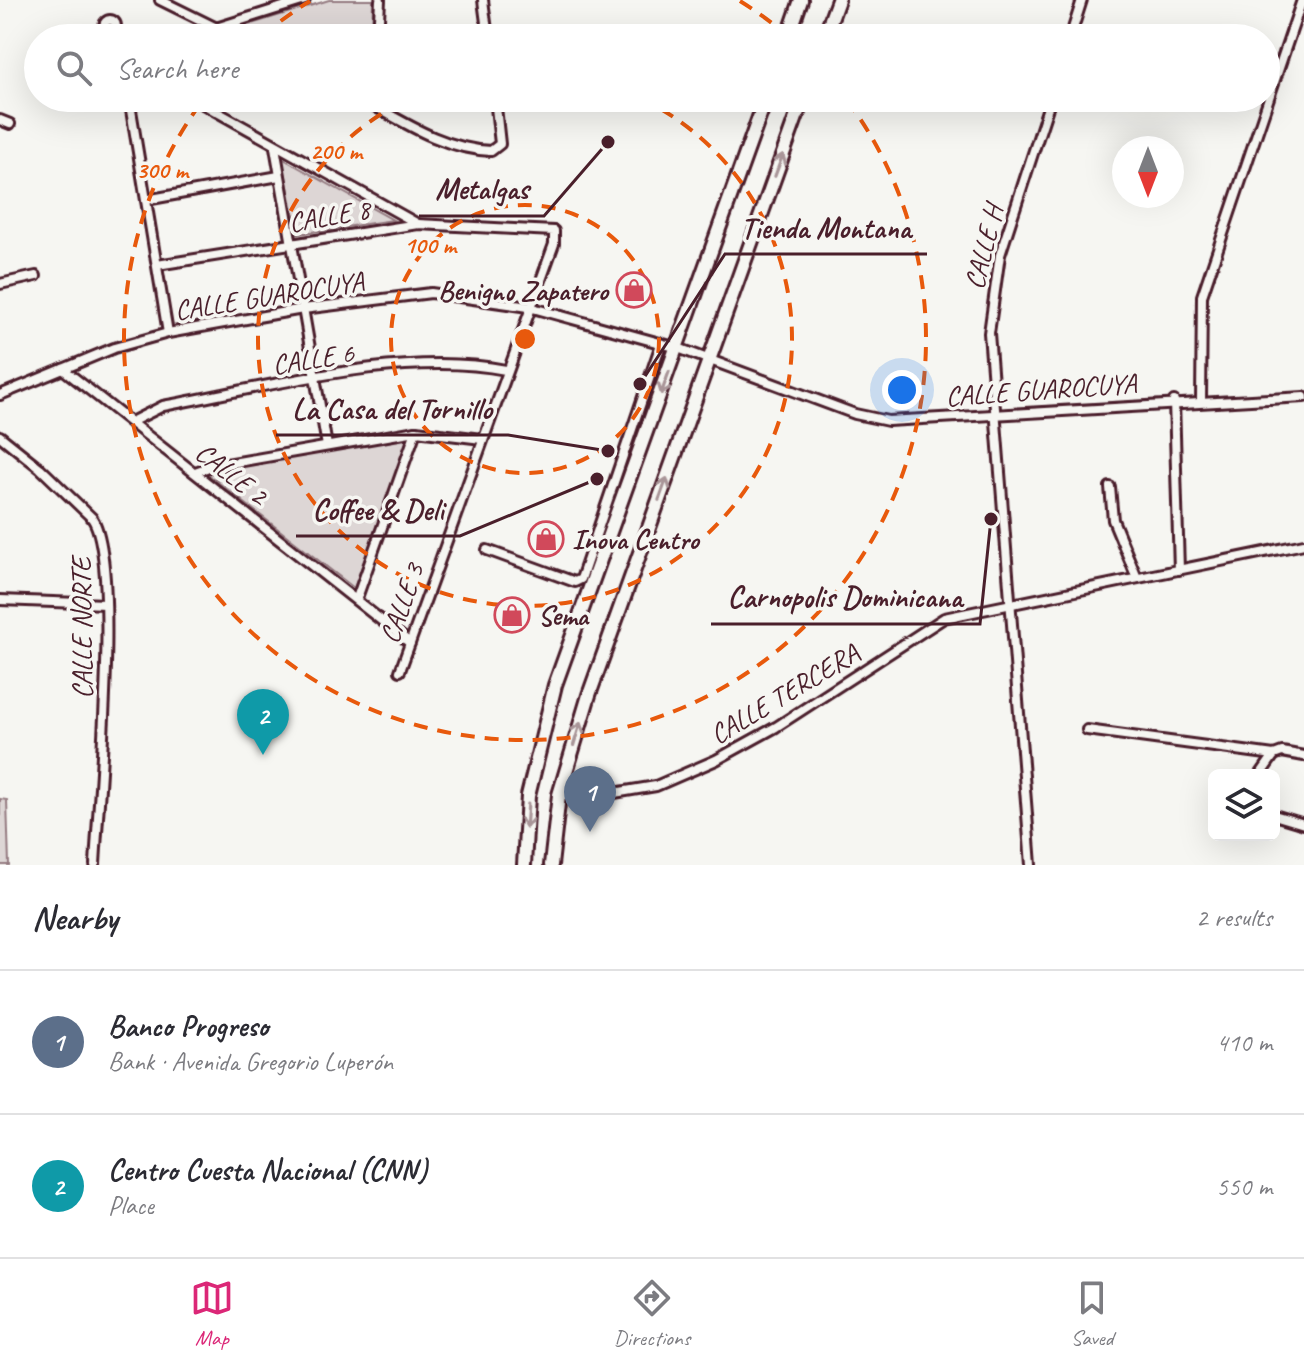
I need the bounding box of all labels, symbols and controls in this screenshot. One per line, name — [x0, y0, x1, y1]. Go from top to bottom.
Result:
search box — [24, 24, 1280, 112]
icon: search — [52, 46, 96, 90]
text: Search here — [116, 49, 238, 87]
text: 200 m — [310, 136, 364, 166]
north arrow — [1112, 136, 1184, 208]
one-way arrow — [773, 153, 788, 178]
text: 300 m — [136, 155, 190, 185]
callout: Metalgas — [419, 162, 544, 216]
text: Metalgas — [435, 170, 532, 208]
street label: CALLE 8 — [286, 191, 375, 240]
street label: CALLE H — [956, 197, 1012, 293]
callout: Tienda Montana — [725, 200, 927, 254]
text: Tienda Montana — [741, 209, 914, 247]
text: 100 m — [404, 230, 458, 260]
street label: CALLE GUAROCUYA — [172, 263, 368, 328]
shop icon: Benigno Zapatero — [615, 271, 653, 309]
place label: Benigno Zapatero — [438, 273, 610, 308]
centre of rings — [511, 325, 539, 353]
street label: CALLE 6 — [270, 335, 358, 382]
street label: CALLE GUAROCUYA — [944, 365, 1140, 414]
one-way arrow — [657, 370, 671, 394]
your location — [882, 370, 922, 410]
callout: La Casa del Tornillo — [276, 381, 508, 435]
text: La Casa del Tornillo — [292, 390, 494, 428]
street label: CALLE 2 — [189, 434, 277, 514]
one-way arrow — [657, 477, 672, 502]
callout: Coffee & Deli — [296, 482, 460, 536]
text: Coffee & Deli — [312, 491, 448, 529]
shop icon: Inova Centro — [527, 520, 565, 558]
place label: Inova Centro — [572, 522, 701, 557]
street label: CALLE NORTE — [64, 554, 99, 699]
street label: CALLE 3 — [372, 556, 432, 648]
callout: Carnopolis Dominicana — [711, 570, 980, 624]
text: Carnopolis Dominicana — [728, 578, 965, 616]
shop icon: Sema — [493, 596, 531, 634]
place label: Sema — [538, 598, 591, 633]
street label: CALLE TERCERA — [703, 635, 866, 752]
pin: 2 — [237, 689, 289, 755]
one-way arrow — [570, 722, 585, 748]
pin: 1 — [564, 766, 616, 832]
map controls — [1208, 769, 1280, 841]
button: layers — [1208, 769, 1280, 841]
one-way arrow — [519, 802, 534, 829]
text: Nearby — [32, 896, 118, 939]
text: 2 results — [1196, 901, 1272, 934]
text: Banco Progreso — [108, 1007, 268, 1045]
text: 1 — [52, 1026, 64, 1059]
text: 410 m — [1216, 1026, 1272, 1059]
text: Bank · Avenida Gregorio Luperón — [108, 1045, 393, 1078]
text: Centro Cuesta Nacional (CNN) — [108, 1151, 427, 1189]
text: 2 — [52, 1170, 64, 1203]
text: 550 m — [1216, 1170, 1272, 1203]
text: Place — [108, 1189, 154, 1222]
tab: Map — [190, 1276, 234, 1352]
tab: Directions — [614, 1276, 690, 1352]
tab: Saved — [1070, 1276, 1114, 1352]

